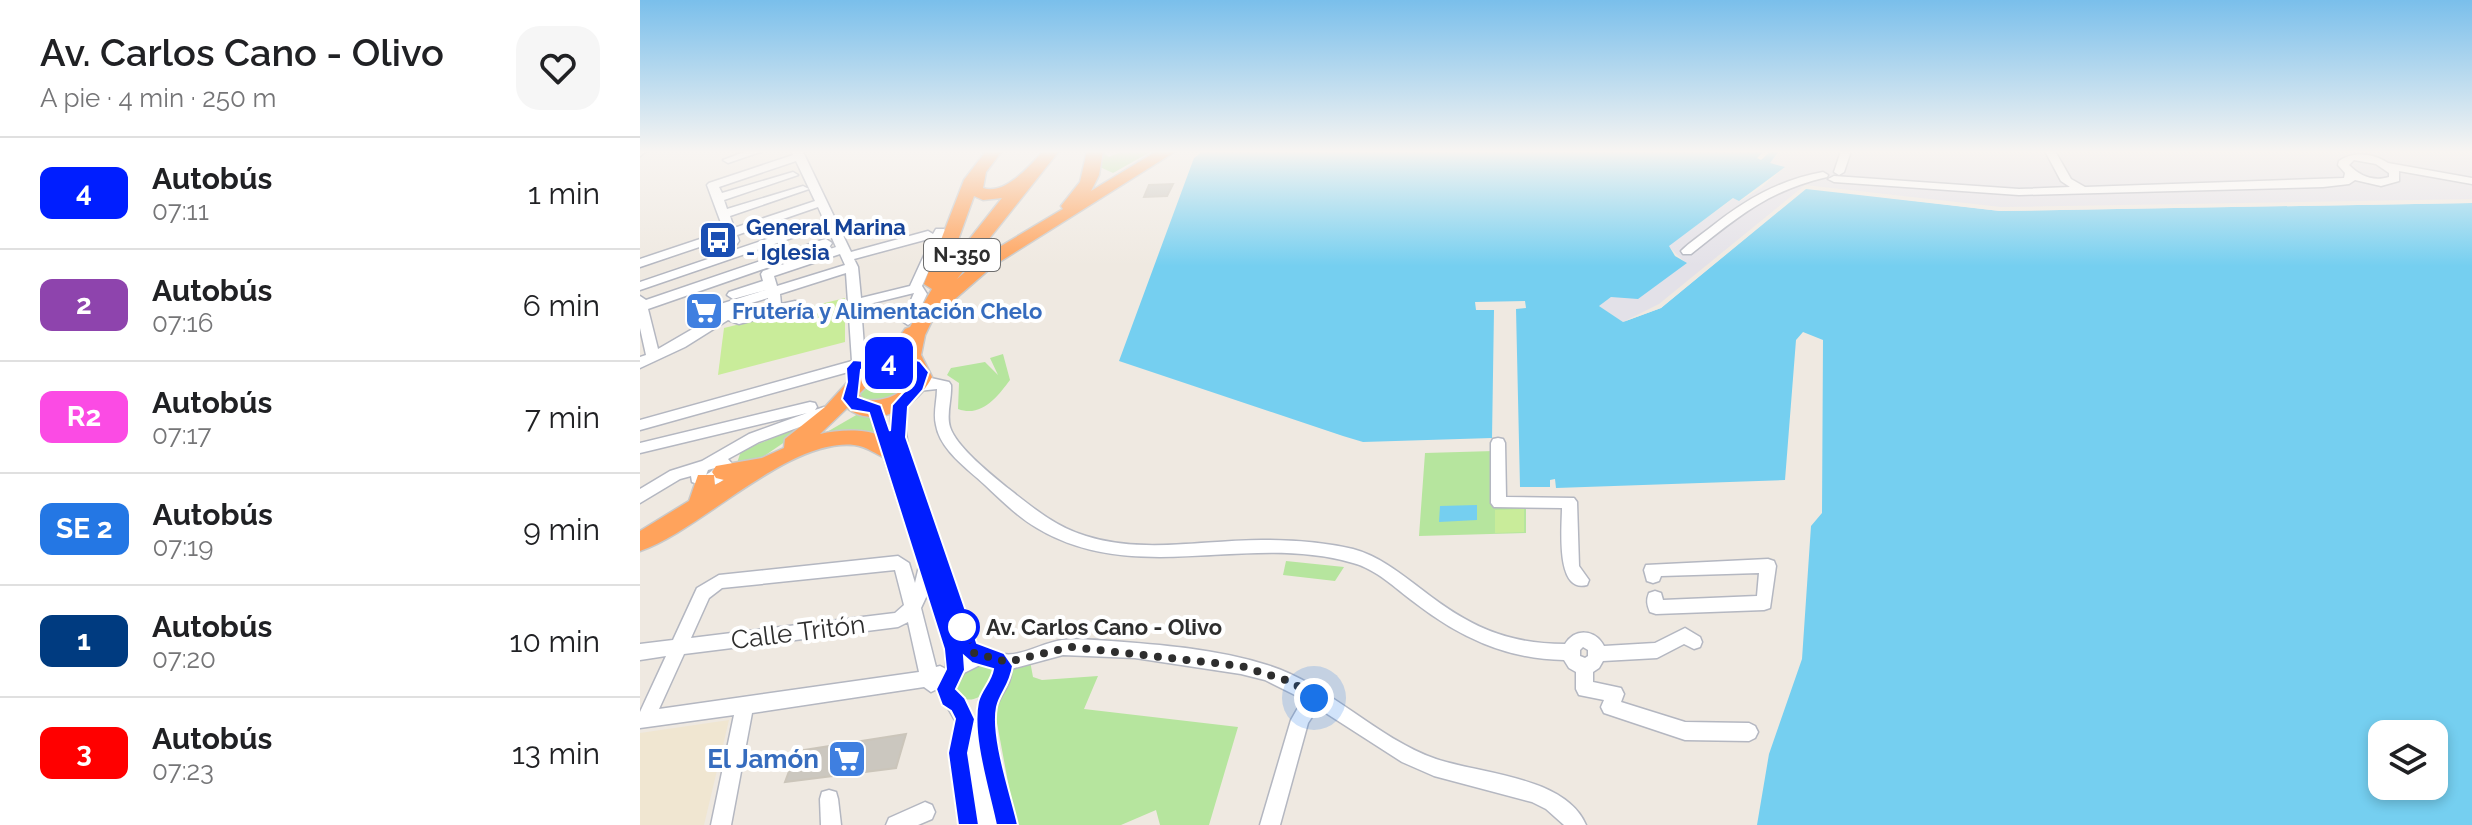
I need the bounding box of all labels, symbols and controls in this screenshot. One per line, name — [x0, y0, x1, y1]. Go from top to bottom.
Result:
button: heart — [516, 26, 600, 110]
text: Av. Carlos Cano - Olivo — [40, 30, 444, 75]
text: A pie · 4 min · 250 m — [40, 83, 276, 113]
text: Autobús — [152, 161, 272, 196]
text: 4 — [76, 176, 92, 209]
text: 1 min — [528, 176, 600, 211]
text: 07:11 — [152, 196, 209, 226]
place label: General Marina - Iglesia — [746, 214, 906, 265]
bus stop icon: General Marina - Iglesia — [697, 219, 739, 261]
road number: N-350 — [924, 239, 1000, 271]
text: Autobús — [152, 273, 272, 308]
text: 2 — [76, 288, 92, 321]
text: 6 min — [523, 288, 600, 323]
supermarket icon: Frutería y Alimentación Chelo — [683, 290, 725, 332]
place label: Frutería y Alimentación Chelo — [732, 298, 1042, 324]
text: 07:16 — [152, 308, 213, 338]
line badge: 4 — [863, 337, 915, 389]
text: 4 — [881, 346, 897, 379]
text: Autobús — [152, 385, 272, 420]
text: R2 — [67, 400, 101, 433]
text: 7 min — [525, 400, 600, 435]
text: 07:17 — [152, 420, 211, 450]
text: Autobús — [153, 497, 273, 532]
text: SE 2 — [56, 512, 113, 545]
text: 9 min — [523, 512, 600, 547]
text: 07:19 — [153, 532, 213, 562]
text: Autobús — [152, 609, 272, 644]
street label: Calle Tritón — [729, 609, 867, 655]
marker: Av. Carlos Cano - Olivo — [945, 610, 979, 644]
place label: Av. Carlos Cano - Olivo — [986, 614, 1222, 640]
text: 1 — [77, 624, 91, 657]
text: 10 min — [510, 624, 600, 659]
text: 07:20 — [152, 644, 216, 674]
your location — [1294, 678, 1334, 718]
map controls — [2368, 720, 2448, 800]
button: layers — [2368, 720, 2448, 800]
text: Autobús — [152, 721, 272, 756]
text: 3 — [76, 736, 92, 769]
text: 13 min — [512, 736, 600, 771]
supermarket icon: El Jamón — [826, 738, 868, 780]
place label: El Jamón — [707, 744, 819, 774]
text: 07:23 — [152, 756, 214, 786]

